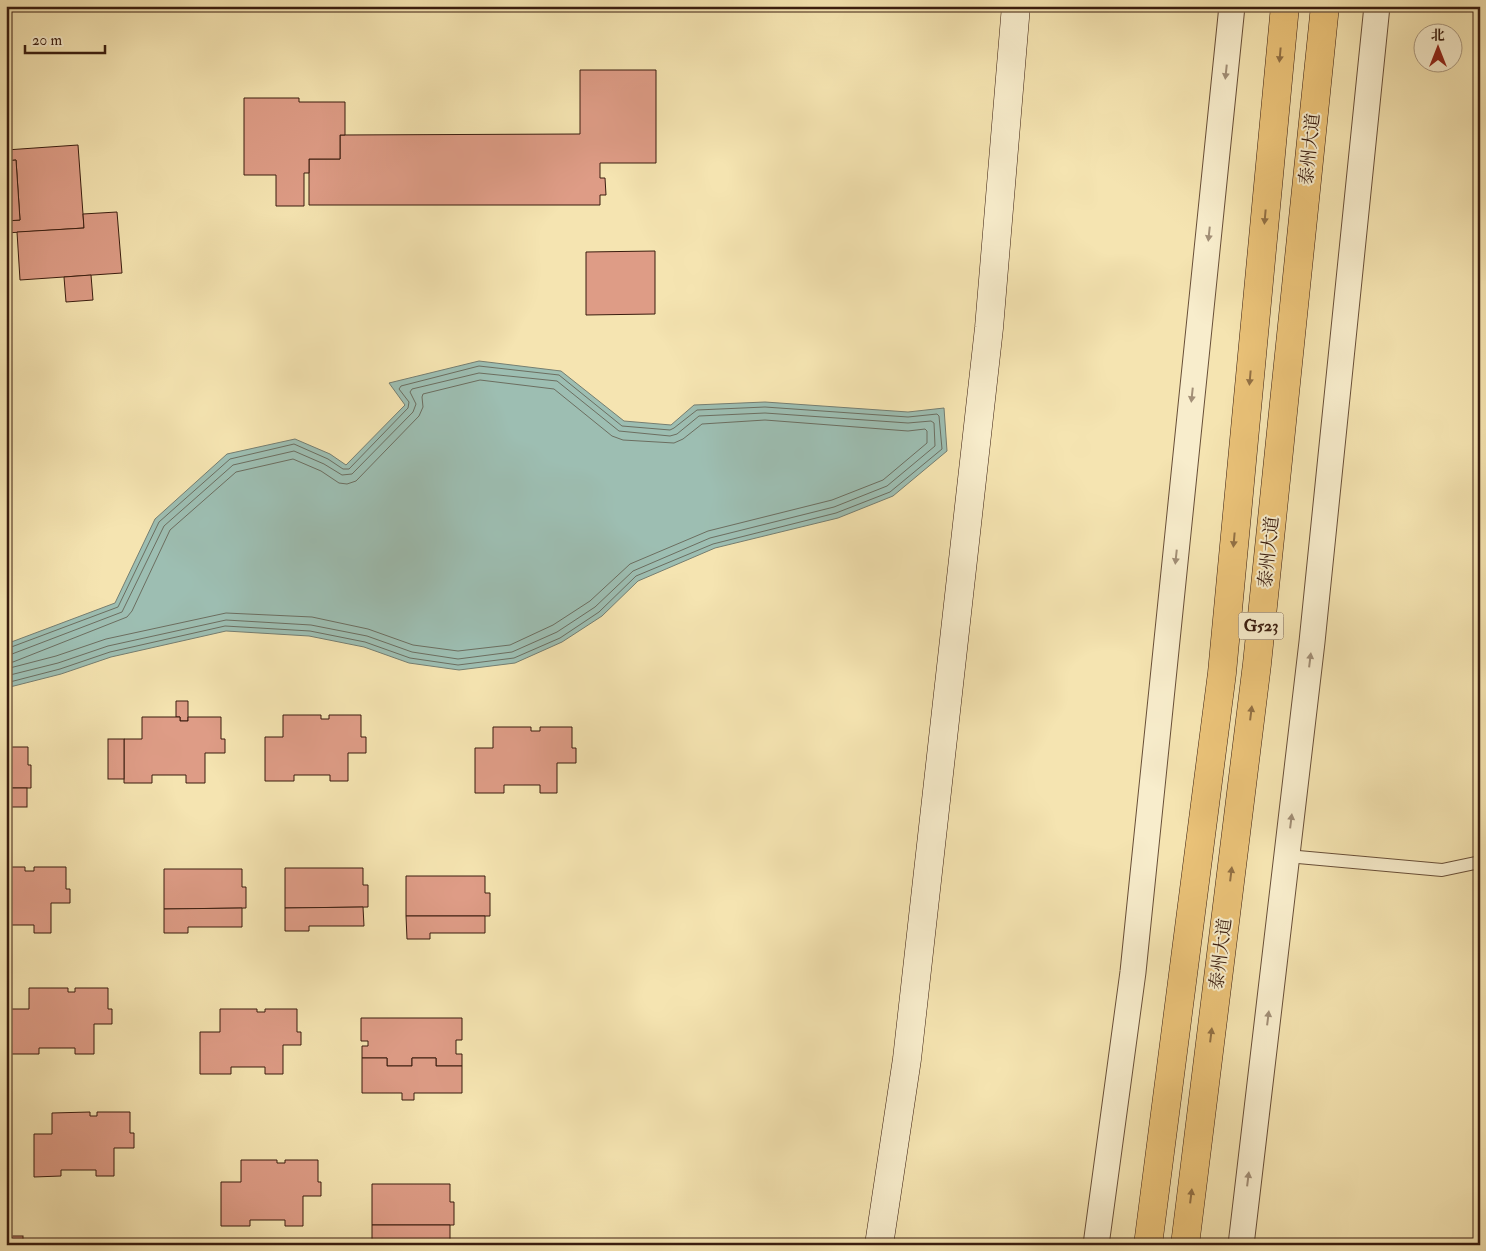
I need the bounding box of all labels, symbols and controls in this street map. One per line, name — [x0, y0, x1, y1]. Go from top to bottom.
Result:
scale bar — [25, 22, 105, 54]
north arrow — [1414, 22, 1464, 72]
text: 北 — [1431, 27, 1445, 44]
text: 20 m — [32, 31, 62, 50]
one-way arrow — [1276, 47, 1284, 63]
one-way arrow — [1221, 64, 1229, 80]
street label: 泰州大道 — [1295, 112, 1325, 186]
one-way arrow — [1261, 209, 1269, 225]
one-way arrow — [1205, 226, 1213, 242]
one-way arrow — [1245, 371, 1253, 387]
one-way arrow — [1188, 388, 1196, 404]
street label: 泰州大道 — [1254, 515, 1284, 589]
one-way arrow — [1230, 532, 1238, 548]
one-way arrow — [1172, 549, 1180, 565]
road number: G523 — [1238, 612, 1284, 640]
one-way arrow — [1306, 652, 1314, 668]
one-way arrow — [1247, 704, 1255, 720]
one-way arrow — [1287, 813, 1295, 829]
one-way arrow — [1227, 866, 1235, 882]
street label: 泰州大道 — [1205, 917, 1237, 991]
one-way arrow — [1264, 1009, 1272, 1025]
one-way arrow — [1207, 1027, 1215, 1043]
one-way arrow — [1245, 1171, 1253, 1187]
one-way arrow — [1187, 1188, 1195, 1204]

